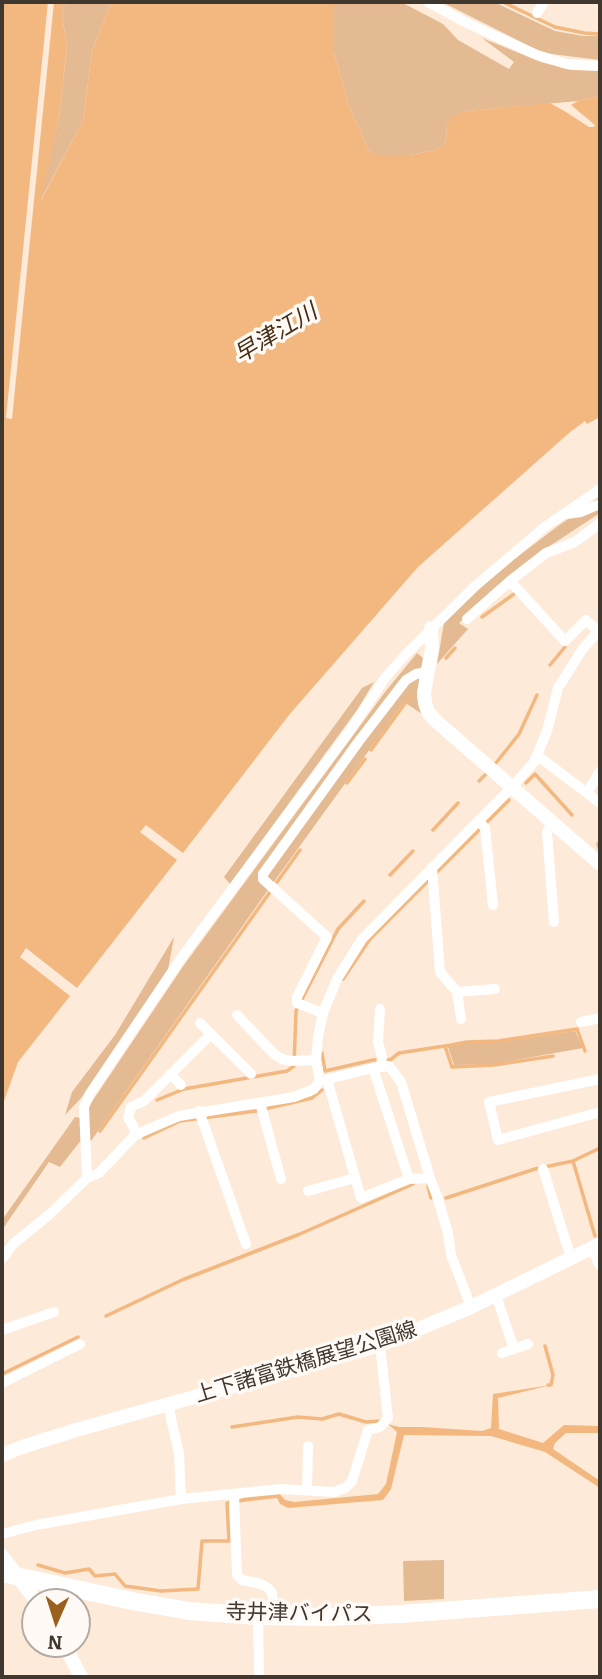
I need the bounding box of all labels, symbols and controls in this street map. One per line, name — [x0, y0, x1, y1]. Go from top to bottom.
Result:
water label: 早津江川 — [229, 298, 323, 370]
street label: 上下諸富鉄橋展望公園線 — [192, 1317, 420, 1409]
north arrow — [21, 1588, 91, 1658]
street label: 寺井津バイパス — [225, 1600, 373, 1628]
text: N — [47, 1631, 63, 1654]

